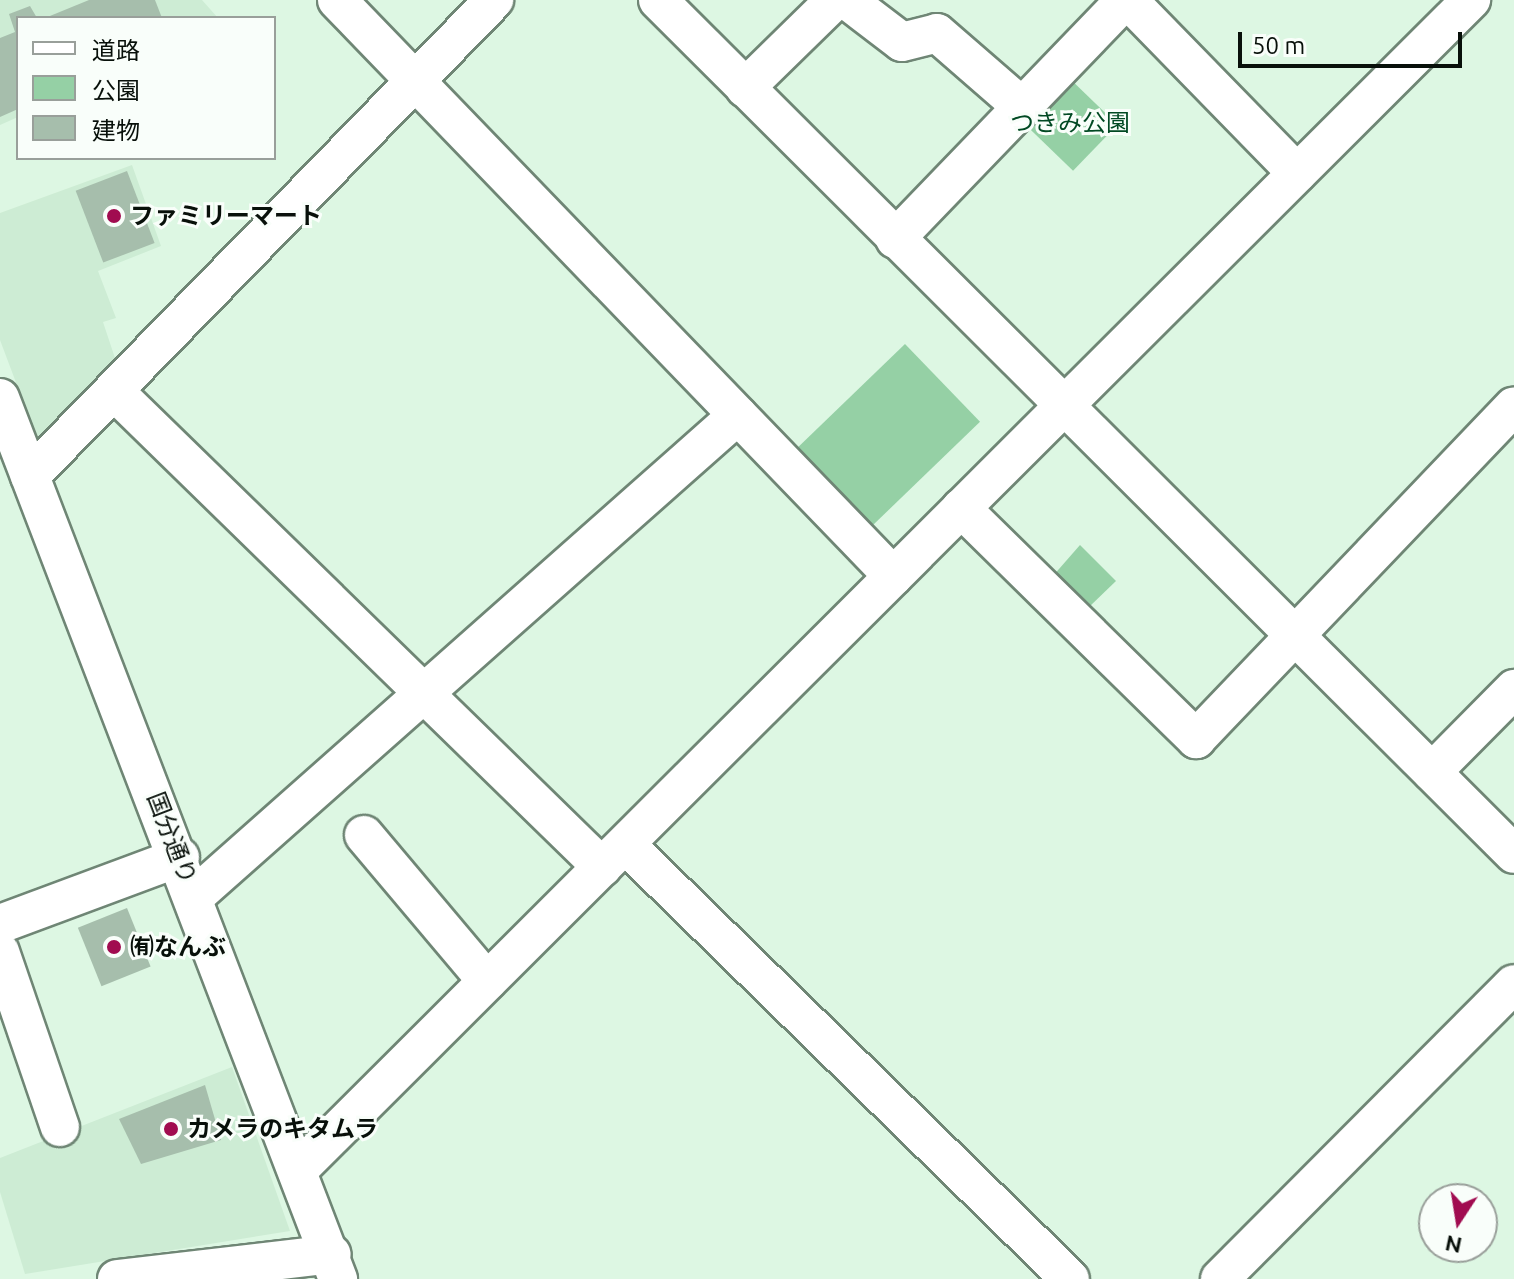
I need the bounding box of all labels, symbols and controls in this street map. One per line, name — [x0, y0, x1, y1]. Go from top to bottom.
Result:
legend — [16, 16, 276, 160]
scale bar — [1242, 16, 1466, 66]
text: 50 m — [1252, 32, 1305, 59]
text: 道路 — [92, 37, 140, 64]
text: 公園 — [92, 77, 140, 104]
park label: つきみ公園 — [1010, 109, 1130, 137]
text: 建物 — [92, 117, 140, 144]
place label: ファミリーマート — [130, 202, 322, 230]
marker: ファミリーマート — [105, 207, 123, 225]
street label: 国分通り — [141, 788, 203, 888]
place label: ㈲なんぶ — [130, 933, 226, 961]
marker: ㈲なんぶ — [105, 938, 123, 956]
place label: カメラのキタムラ — [187, 1115, 379, 1143]
marker: カメラのキタムラ — [162, 1120, 180, 1138]
north arrow — [1418, 1183, 1498, 1263]
text: N — [1443, 1231, 1464, 1259]

